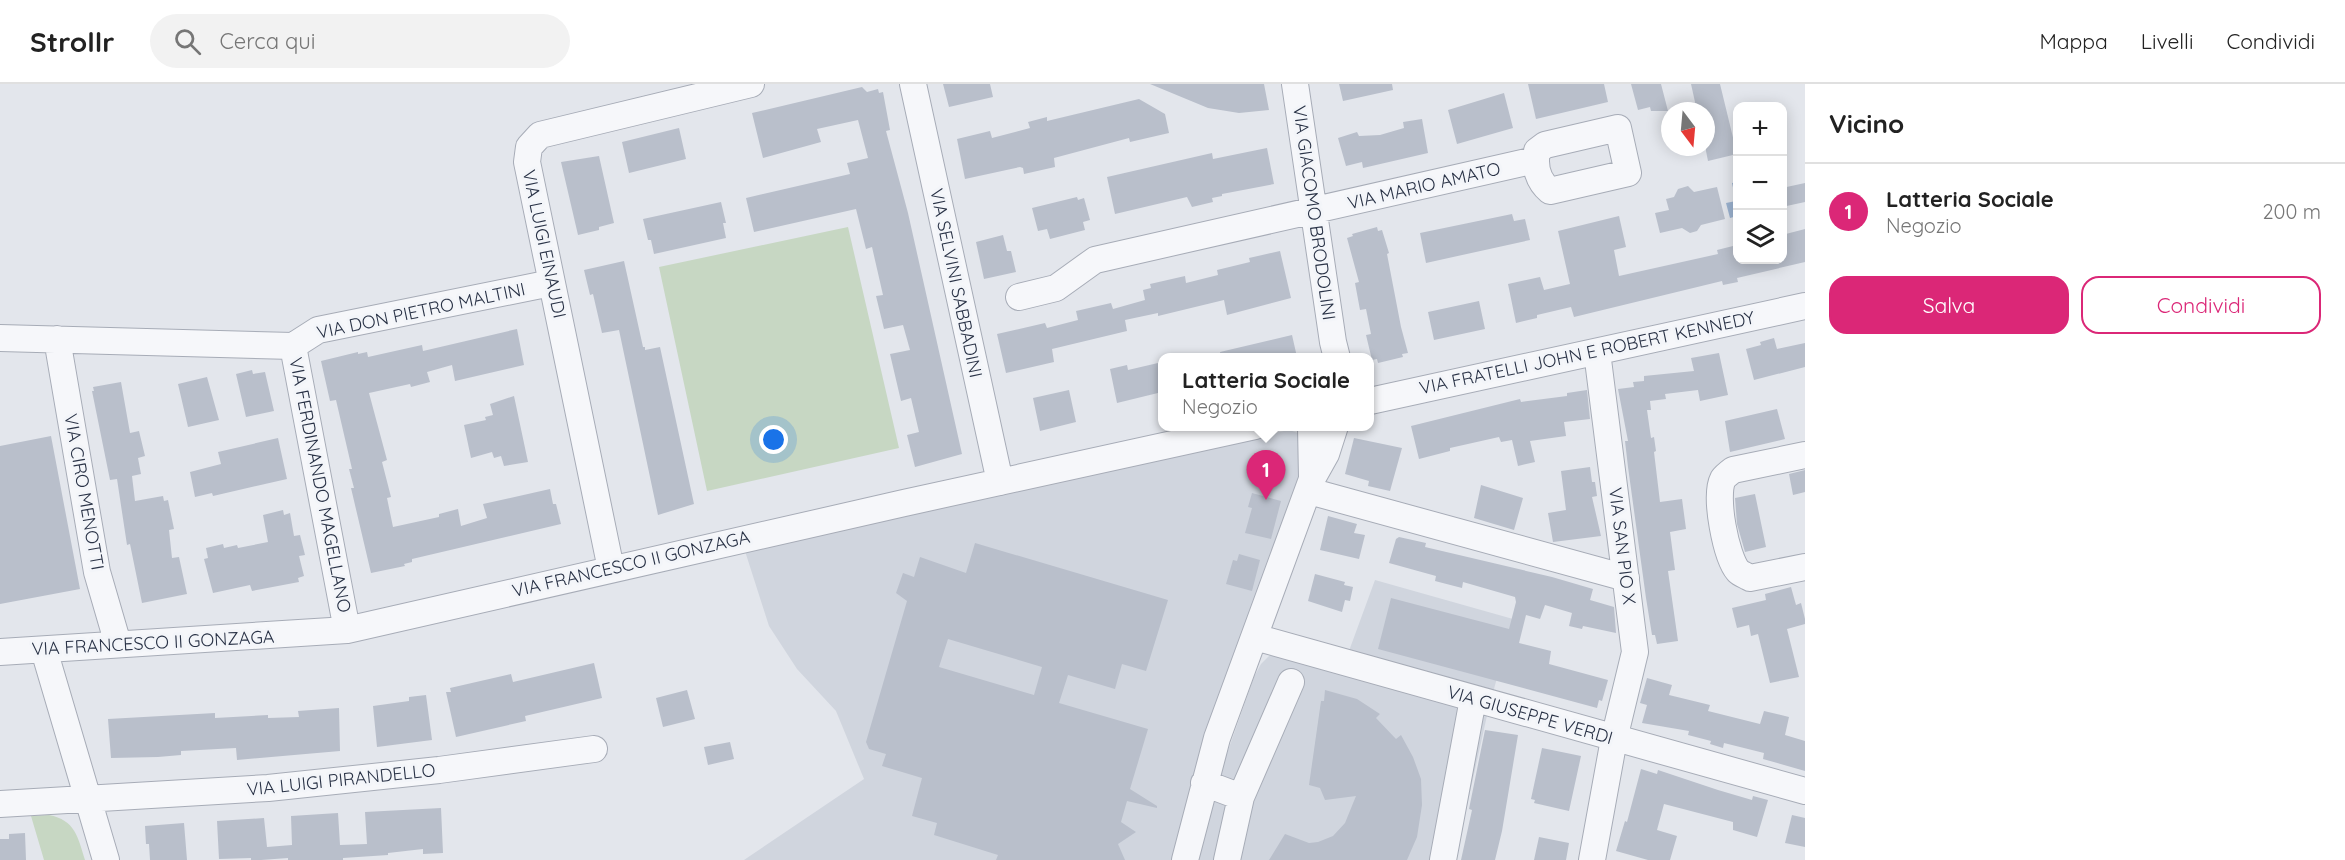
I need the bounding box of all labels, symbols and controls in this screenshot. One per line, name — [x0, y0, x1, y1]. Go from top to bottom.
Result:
search box — [150, 14, 570, 68]
text: Strollr — [30, 24, 114, 59]
icon: search — [171, 25, 204, 58]
text: Cerca qui — [219, 27, 316, 55]
text: Mappa — [2039, 28, 2108, 54]
text: Livelli — [2141, 28, 2193, 54]
text: Condividi — [2226, 28, 2315, 54]
north arrow — [1661, 102, 1715, 156]
map controls — [1733, 102, 1787, 264]
button: + — [1733, 102, 1787, 156]
street label: VIA GIACOMO BRODOLINI — [1288, 104, 1341, 322]
text: Vicino — [1829, 107, 1904, 140]
button: − — [1733, 156, 1787, 210]
street label: VIA MARIO AMATO — [1345, 157, 1503, 214]
street label: VIA LUIGI EINAUDI — [518, 168, 571, 320]
text: Latteria Sociale — [1886, 185, 2054, 213]
street label: VIA SELVINI SABBADINI — [925, 186, 988, 380]
text: 1 — [1845, 199, 1852, 224]
text: 200 m — [2262, 199, 2321, 224]
button: layers — [1733, 210, 1787, 264]
text: Negozio — [1886, 213, 1962, 238]
button: Salva — [1829, 276, 2069, 334]
button: Condividi — [2081, 276, 2321, 334]
street label: VIA DON PIETRO MALTINI — [314, 277, 527, 344]
street label: VIA FRATELLI JOHN E ROBERT KENNEDY — [1417, 306, 1757, 399]
popup — [1158, 353, 1374, 431]
street label: VIA FERDINANDO MAGELLANO — [284, 355, 357, 614]
text: Latteria Sociale — [1182, 366, 1350, 394]
text: Negozio — [1182, 394, 1258, 419]
street label: VIA CIRO MENOTTI — [59, 412, 110, 572]
your location — [759, 425, 788, 454]
pin: 1 — [1246, 450, 1286, 500]
street label: VIA SAN PIO X — [1604, 486, 1641, 606]
street label: VIA FRANCESCO II GONZAGA — [510, 525, 752, 602]
street label: VIA FRANCESCO II GONZAGA — [31, 625, 275, 660]
street label: VIA GIUSEPPE VERDI — [1445, 680, 1616, 749]
street label: VIA LUIGI PIRANDELLO — [246, 758, 436, 801]

